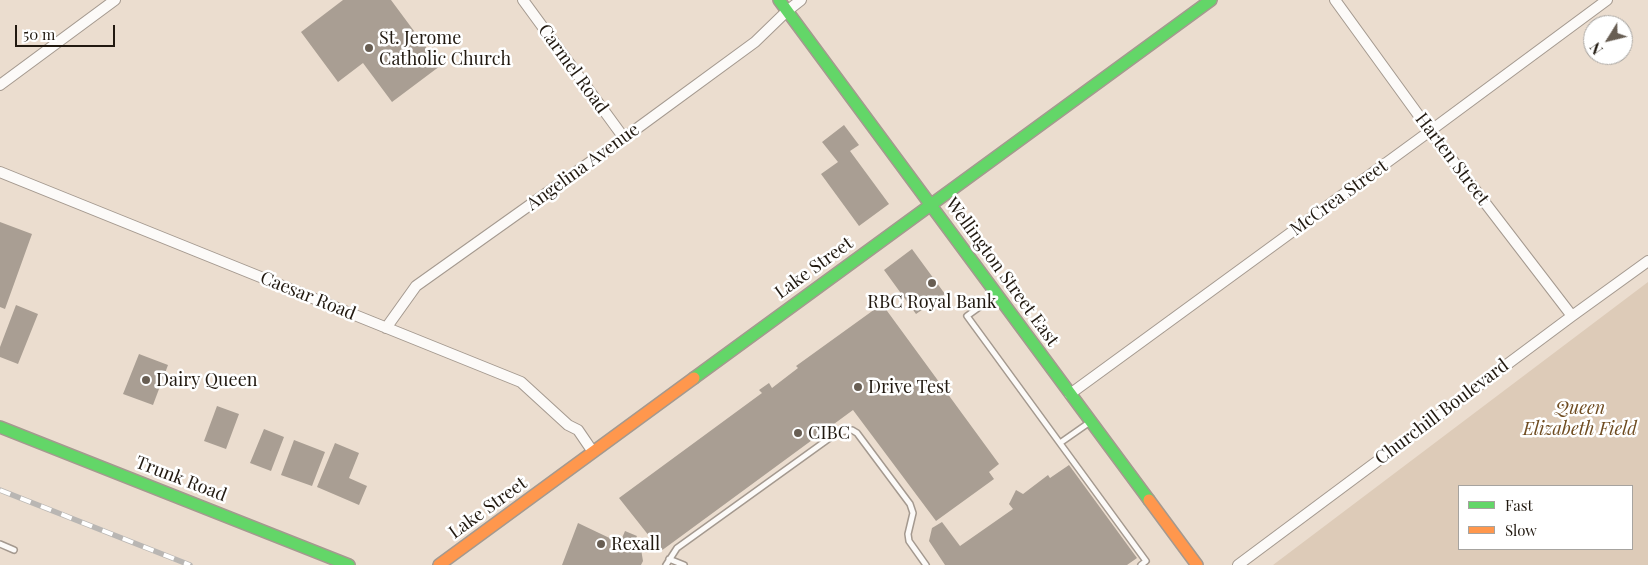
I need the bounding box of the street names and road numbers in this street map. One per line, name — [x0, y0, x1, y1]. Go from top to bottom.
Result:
street label: Carmel Road — [533, 20, 613, 118]
street label: Harten Street — [1410, 109, 1494, 209]
street label: Angelina Avenue — [522, 119, 644, 215]
street label: McCrea Street — [1286, 155, 1392, 241]
street label: Wellington Street East — [941, 193, 1063, 351]
street label: Lake Street — [771, 233, 857, 303]
street label: Caesar Road — [257, 267, 359, 325]
street label: Churchill Boulevard — [1371, 355, 1513, 469]
street label: Trunk Road — [132, 452, 230, 506]
street label: Lake Street — [445, 473, 531, 543]

